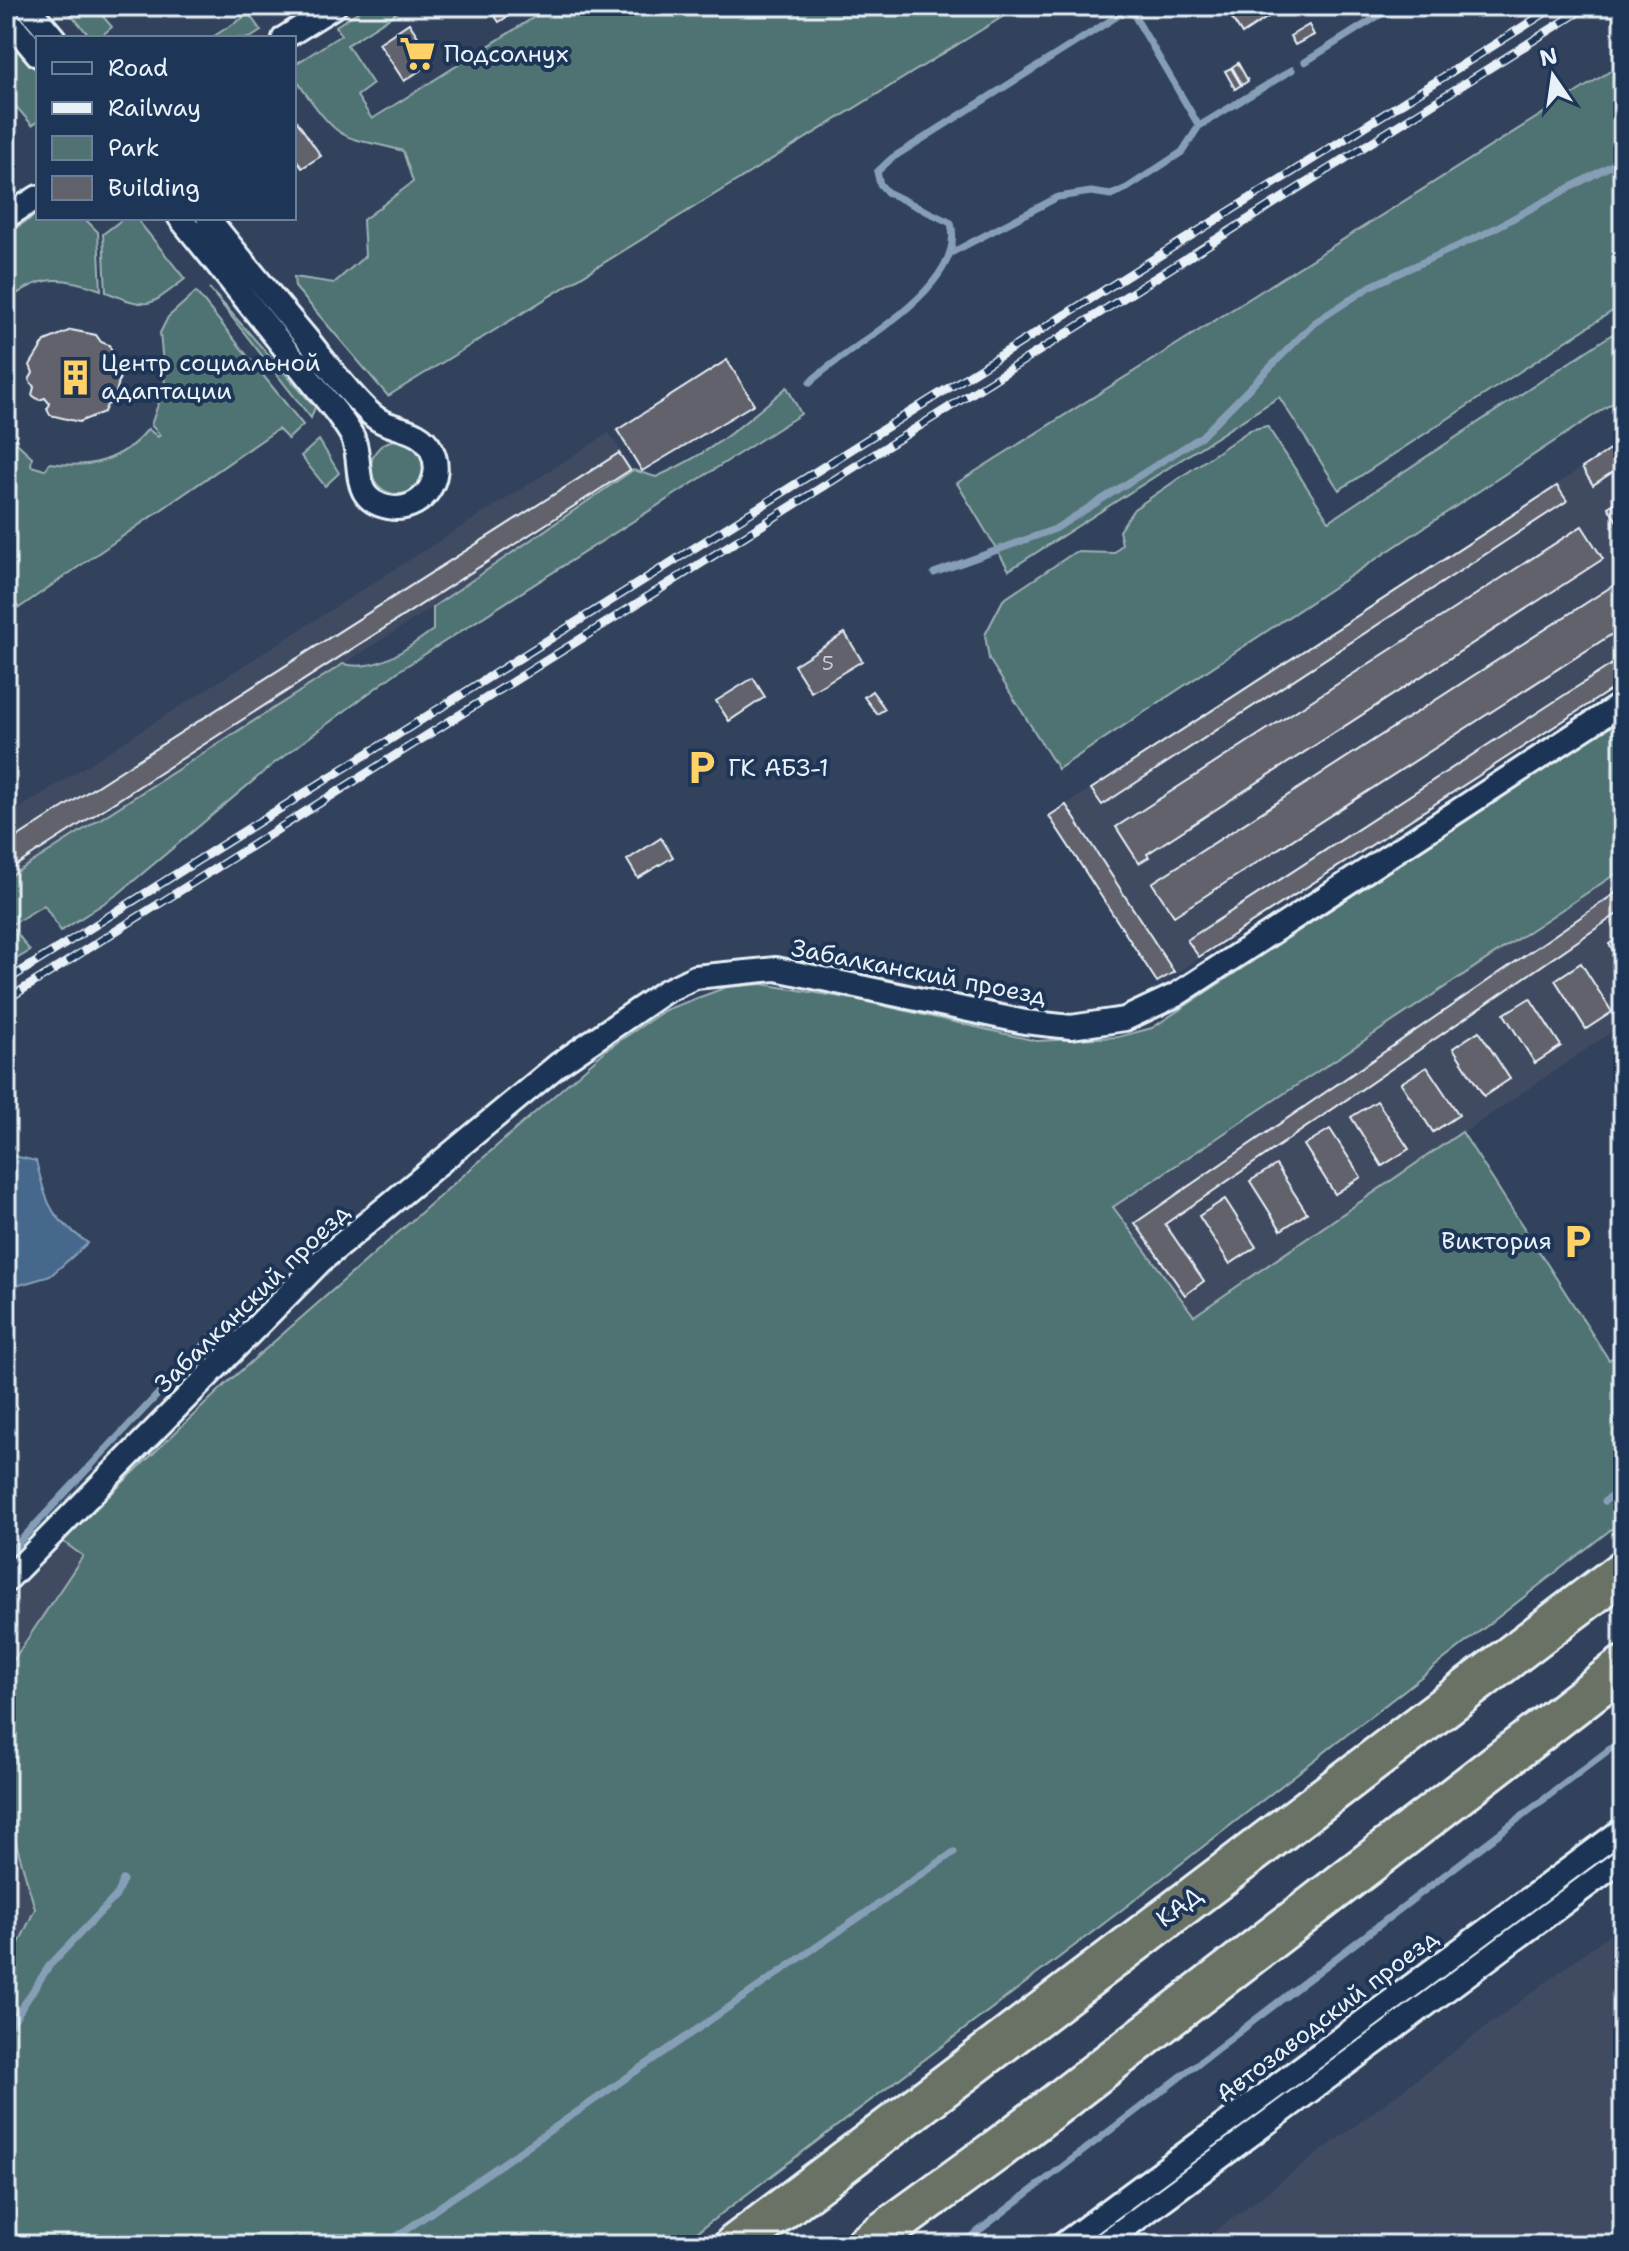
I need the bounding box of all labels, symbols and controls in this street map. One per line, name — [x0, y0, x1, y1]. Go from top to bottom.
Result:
supermarket icon: Подсолнух — [399, 35, 437, 73]
legend — [36, 36, 296, 220]
north arrow — [1513, 36, 1593, 116]
place label: Подсолнух — [444, 38, 568, 70]
text: N — [1537, 41, 1560, 73]
text: Road — [108, 52, 168, 84]
text: Railway — [108, 92, 201, 124]
text: Park — [108, 132, 160, 164]
text: Building — [108, 172, 200, 204]
place label: Центр социальной адаптации — [101, 347, 321, 407]
building icon: Центр социальной адаптации — [56, 358, 94, 396]
house number: 5 — [822, 650, 834, 676]
parking icon: ГК АБЗ-1 — [683, 749, 721, 787]
place label: ГК АБЗ-1 — [728, 752, 829, 784]
street label: Забалканский проезд — [789, 932, 1049, 1012]
street label: Забалканский проезд — [148, 1196, 356, 1400]
parking icon: Виктория — [1559, 1222, 1597, 1260]
place label: Виктория — [1441, 1225, 1552, 1257]
street label: КАД — [1149, 1879, 1209, 1935]
street label: Автозаводский проезд — [1210, 1922, 1444, 2110]

